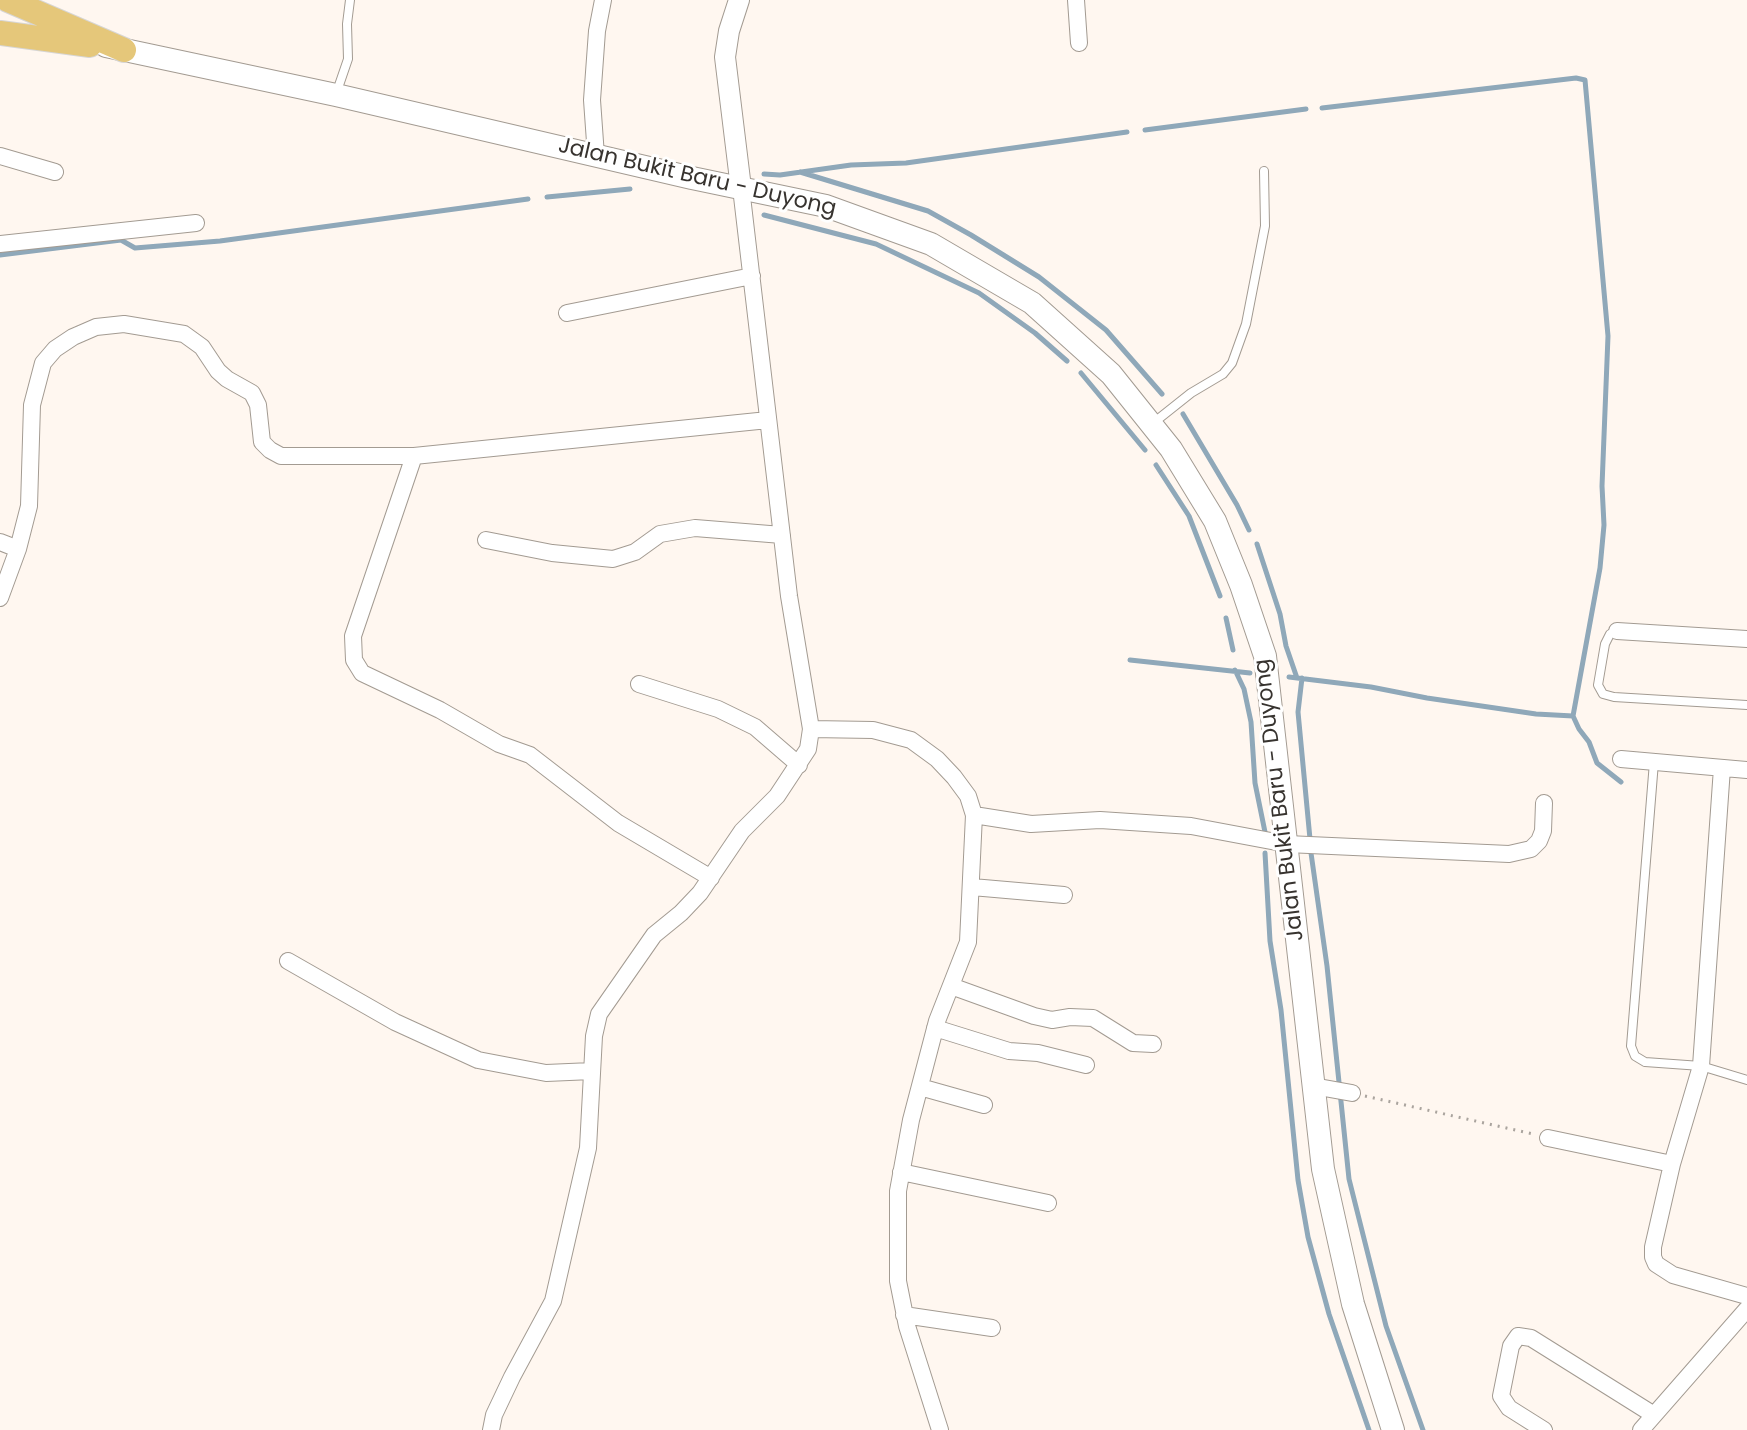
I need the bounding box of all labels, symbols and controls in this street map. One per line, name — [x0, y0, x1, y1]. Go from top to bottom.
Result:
street label: Jalan Bukit Baru - Duyong — [555, 133, 839, 223]
street label: Jalan Bukit Baru - Duyong — [1250, 657, 1310, 943]

